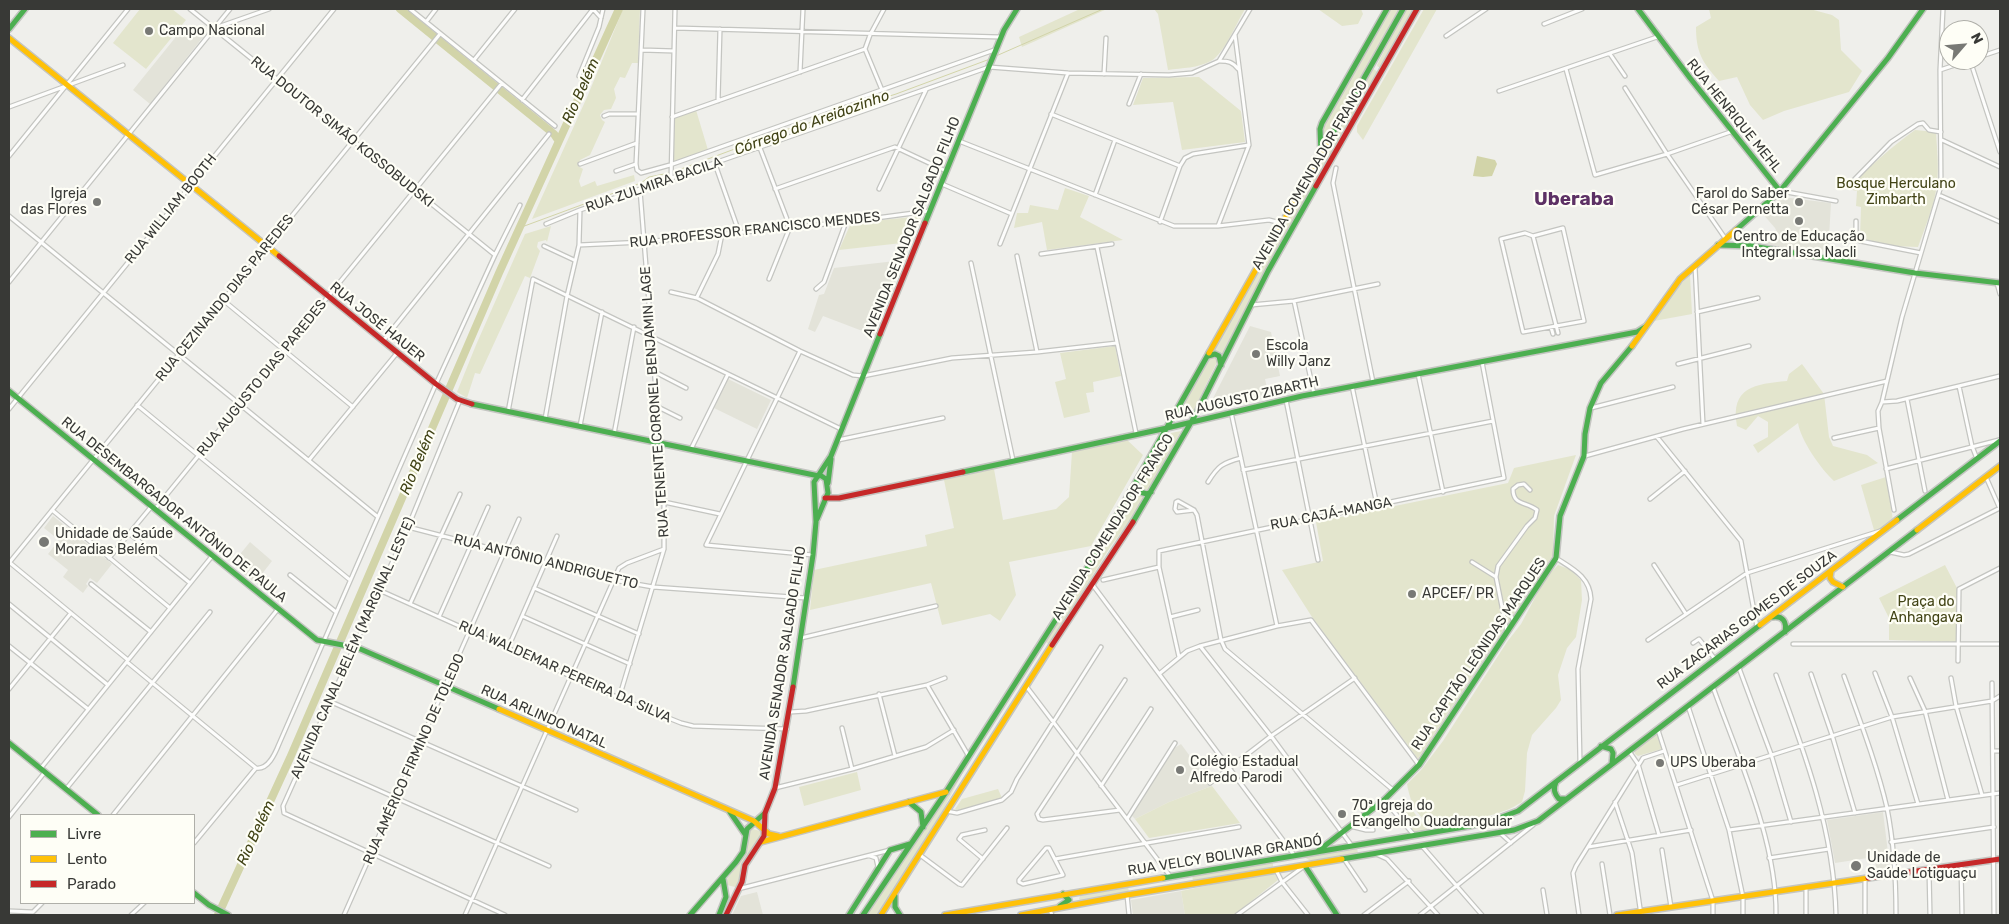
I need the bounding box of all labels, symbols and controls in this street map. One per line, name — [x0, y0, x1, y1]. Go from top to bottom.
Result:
north arrow — [1939, 20, 1989, 70]
place label: Campo Nacional — [159, 23, 265, 39]
marker: Campo Nacional — [143, 25, 155, 37]
text: N — [1967, 30, 1987, 47]
street label: RUA DOUTOR SIMÃO KOSSOBUDSKI — [247, 53, 437, 211]
water label: Rio Belém — [559, 56, 603, 126]
street label: RUA HENRIQUE MEHL — [1683, 56, 1785, 176]
street label: AVENIDA COMENDADOR FRANCO — [1249, 77, 1371, 273]
water label: Córrego do Areiãozinho — [732, 87, 892, 159]
street label: AVENIDA SENADOR SALGADO FILHO — [860, 114, 964, 340]
street label: RUA WILLIAM BOOTH — [122, 151, 220, 267]
street label: RUA ZULMIRA BACILA — [583, 154, 725, 216]
park label: Bosque Herculano Zimbarth — [1836, 176, 1956, 208]
place label: Igreja das Flores — [21, 186, 87, 218]
place label: Farol do Saber César Pernetta — [1691, 186, 1789, 218]
district label: Uberaba — [1534, 189, 1614, 211]
marker: Igreja das Flores — [91, 196, 103, 208]
marker: Farol do Saber César Pernetta — [1793, 196, 1805, 208]
street label: RUA PROFESSOR FRANCISCO MENDES — [629, 208, 881, 252]
street label: RUA CEZINANDO DIAS PAREDES — [152, 211, 298, 385]
marker: Centro de Educação Integral Issa Nacli — [1793, 215, 1805, 227]
place label: Centro de Educação Integral Issa Nacli — [1733, 229, 1865, 262]
street label: RUA TENENTE CORONEL BENJAMIN LAGE — [637, 266, 673, 538]
street label: RUA JOSÉ HAUER — [326, 279, 428, 365]
street label: RUA AUGUSTO DIAS PAREDES — [194, 296, 330, 460]
place label: Escola Willy Janz — [1266, 338, 1331, 371]
marker: Escola Willy Janz — [1250, 348, 1262, 360]
street label: RUA AUGUSTO ZIBARTH — [1163, 373, 1321, 425]
street label: RUA DESEMBARGADOR ANTÔNIO DE PAULA — [58, 414, 290, 606]
water label: Rio Belém — [396, 426, 440, 498]
street label: AVENIDA COMENDADOR FRANCO — [1049, 431, 1177, 623]
street label: RUA CAJÁ-MANGA — [1269, 494, 1393, 534]
street label: AVENIDA CANAL BELÉM (MARGINAL LESTE) — [287, 515, 419, 781]
place label: Unidade de Saúde Moradias Belém — [55, 526, 173, 558]
street label: RUA ANTÔNIO ANDRIGUETTO — [452, 531, 640, 593]
marker: Unidade de Saúde Moradias Belém — [37, 535, 51, 549]
street label: AVENIDA SENADOR SALGADO FILHO — [756, 545, 810, 781]
street label: RUA ZACARIAS GOMES DE SOUZA — [1654, 547, 1840, 693]
street label: RUA CAPITÃO LEÔNIDAS MARQUES — [1408, 555, 1550, 753]
place label: APCEF/ PR — [1422, 586, 1494, 602]
marker: APCEF/ PR — [1406, 588, 1418, 600]
park label: Praça do Anhangava — [1889, 594, 1963, 626]
street label: RUA WALDEMAR PEREIRA DA SILVA — [456, 617, 674, 727]
street label: RUA AMÉRICO FIRMINO DE TOLEDO — [360, 651, 468, 867]
street label: RUA ARLINDO NATAL — [478, 682, 610, 752]
place label: Colégio Estadual Alfredo Parodi — [1190, 754, 1299, 786]
place label: UPS Uberaba — [1670, 755, 1756, 771]
marker: UPS Uberaba — [1654, 757, 1666, 769]
marker: Colégio Estadual Alfredo Parodi — [1174, 764, 1186, 776]
water label: Rio Belém — [233, 798, 279, 868]
place label: 70ª Igreja do Evangelho Quadrangular — [1352, 798, 1512, 830]
marker: 70ª Igreja do Evangelho Quadrangular — [1336, 808, 1348, 820]
legend — [20, 814, 195, 904]
text: Livre — [67, 825, 101, 843]
street label: RUA VELCY BOLIVAR GRANDÓ — [1127, 832, 1323, 880]
text: Lento — [67, 850, 107, 868]
place label: Unidade de Saúde Lotiguaçu — [1867, 850, 1977, 882]
marker: Unidade de Saúde Lotiguaçu — [1849, 859, 1863, 873]
text: Parado — [67, 875, 116, 893]

